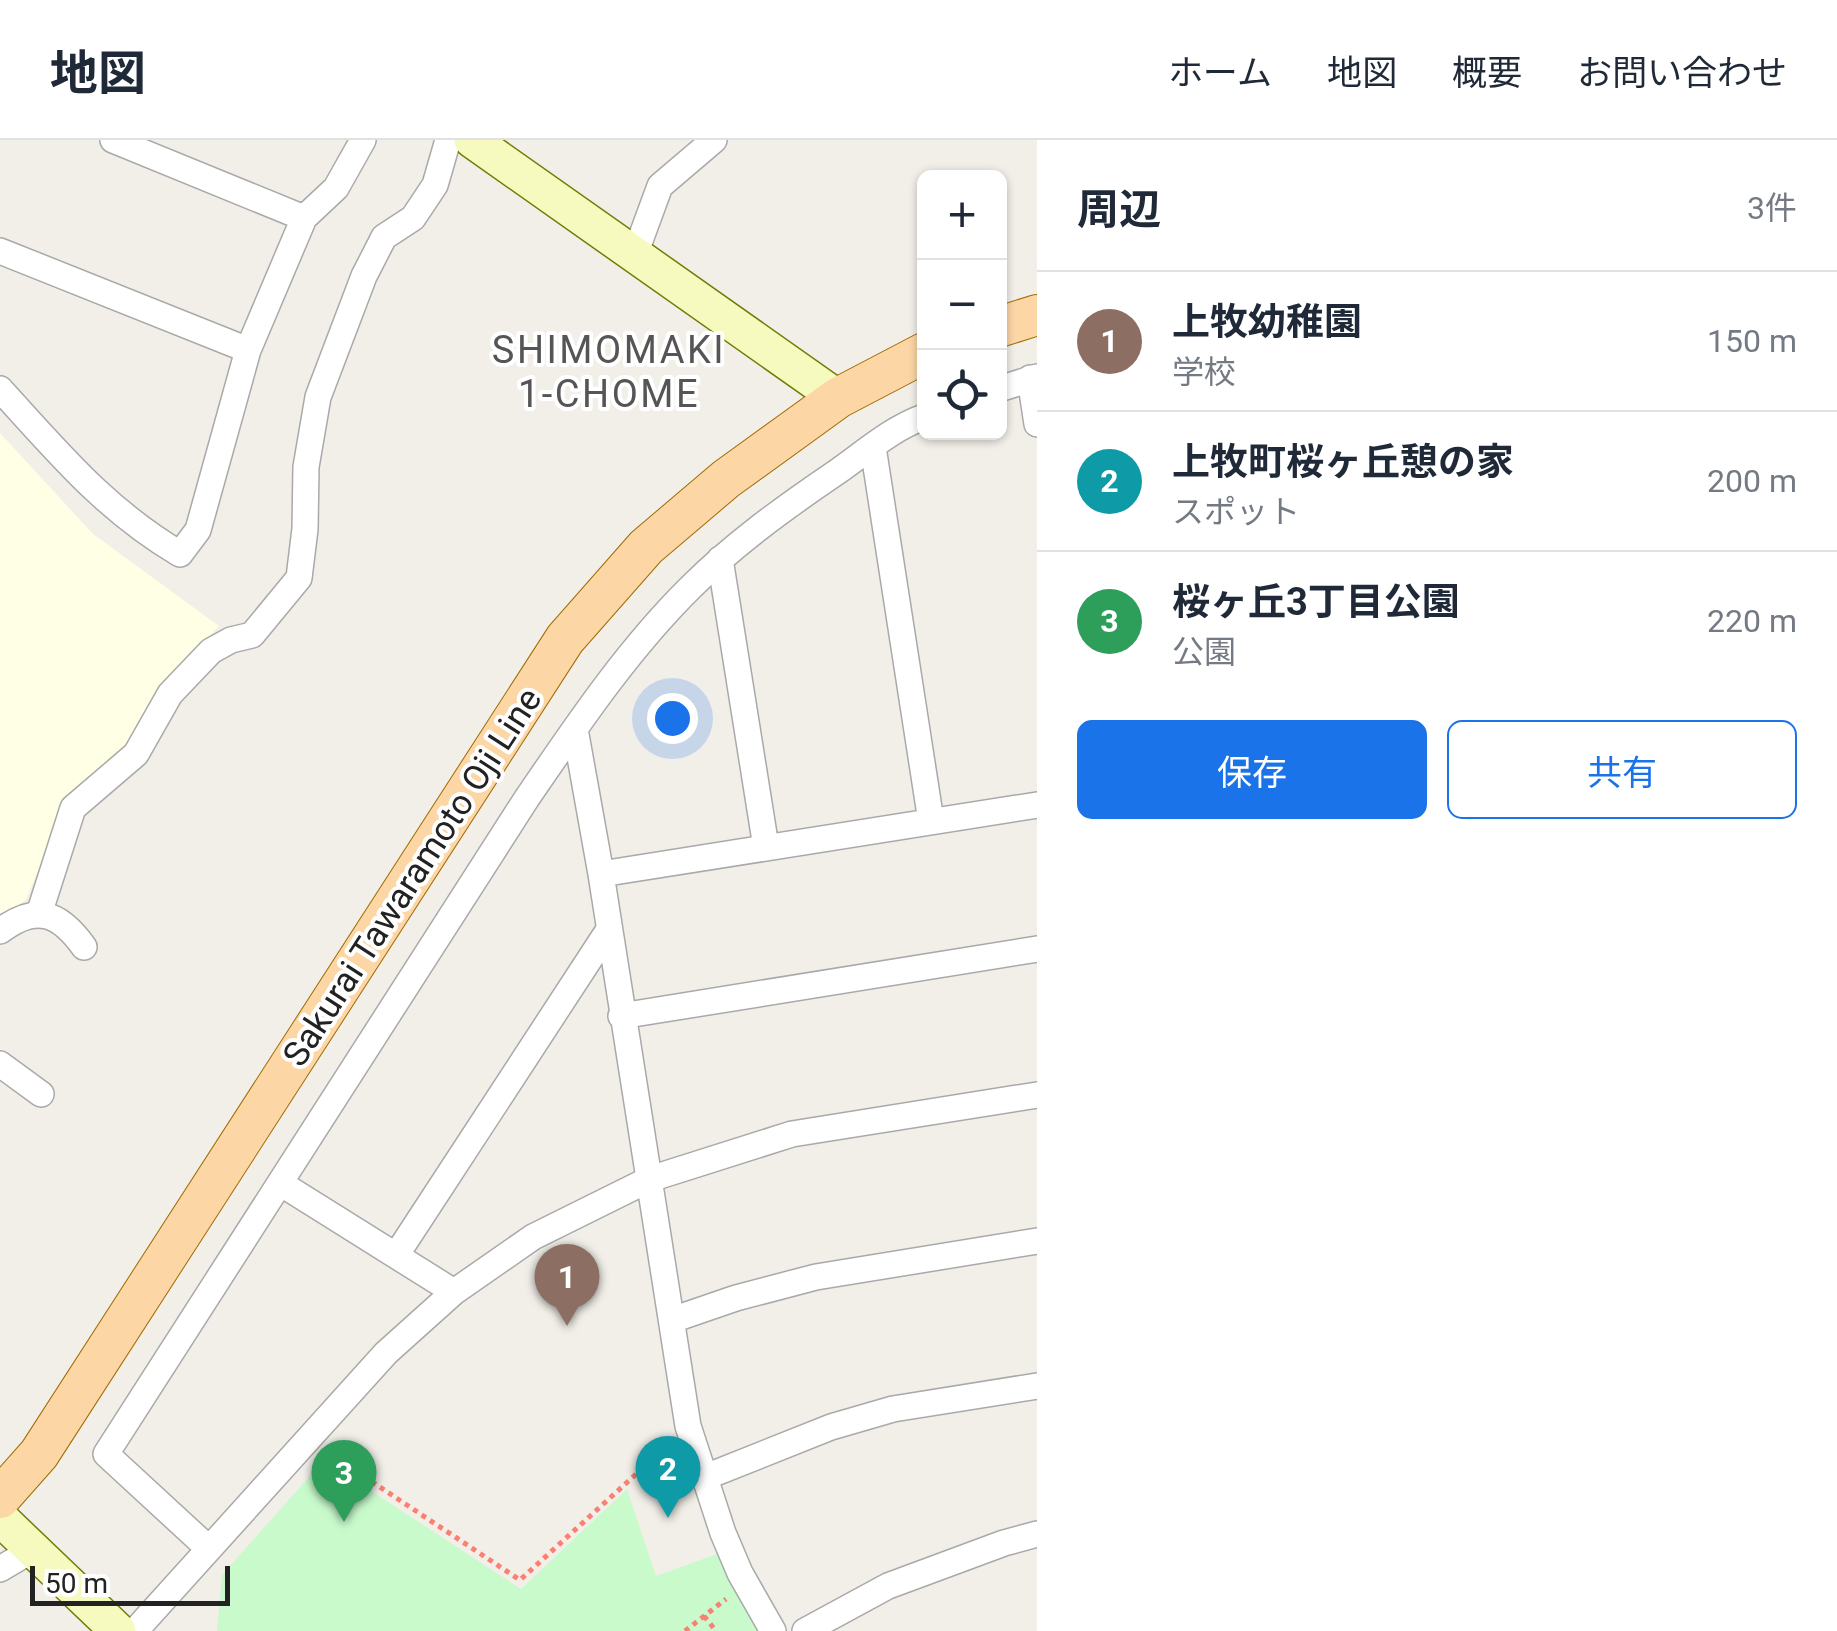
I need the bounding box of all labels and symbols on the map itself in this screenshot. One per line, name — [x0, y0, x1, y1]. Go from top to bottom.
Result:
district label: SHIMOMAKI 1-CHOME — [492, 328, 726, 416]
street label: Sakurai Tawaramoto Oji Line — [275, 681, 550, 1074]
your location — [647, 693, 698, 744]
pin: 1 — [534, 1244, 600, 1326]
pin: 2 — [636, 1436, 700, 1518]
pin: 3 — [312, 1440, 376, 1522]
scale bar — [30, 1561, 230, 1606]

